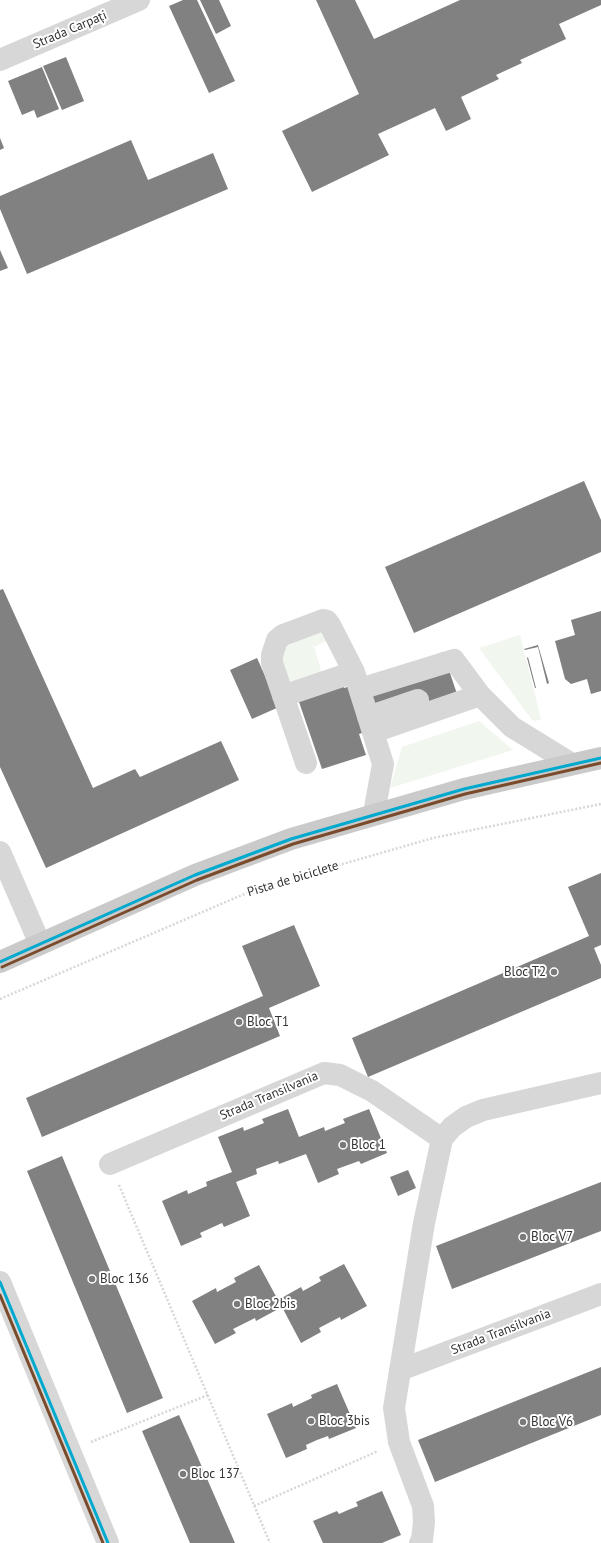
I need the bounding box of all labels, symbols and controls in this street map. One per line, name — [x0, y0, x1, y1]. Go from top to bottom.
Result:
street label: Strada Carpați — [31, 7, 109, 53]
street label: Pista de biciclete — [245, 858, 341, 900]
place label: Bloc T2 — [504, 964, 546, 980]
marker: Bloc T2 — [549, 967, 559, 977]
place label: Bloc T1 — [247, 1014, 289, 1030]
marker: Bloc T1 — [234, 1017, 244, 1027]
street label: Strada Transilvania — [217, 1068, 321, 1124]
place label: Bloc 1 — [351, 1137, 386, 1153]
marker: Bloc 1 — [338, 1140, 348, 1150]
place label: Bloc V7 — [531, 1229, 573, 1245]
marker: Bloc V7 — [518, 1232, 528, 1242]
place label: Bloc 136 — [100, 1271, 149, 1287]
marker: Bloc 136 — [87, 1274, 97, 1284]
place label: Bloc 2bis — [245, 1296, 296, 1312]
marker: Bloc 2bis — [232, 1299, 242, 1309]
street label: Strada Transilvania — [449, 1306, 553, 1358]
place label: Bloc 3bis — [319, 1413, 370, 1429]
place label: Bloc V6 — [531, 1414, 573, 1430]
marker: Bloc 3bis — [306, 1416, 316, 1426]
marker: Bloc V6 — [518, 1417, 528, 1427]
place label: Bloc 137 — [191, 1466, 240, 1482]
marker: Bloc 137 — [178, 1469, 188, 1479]

